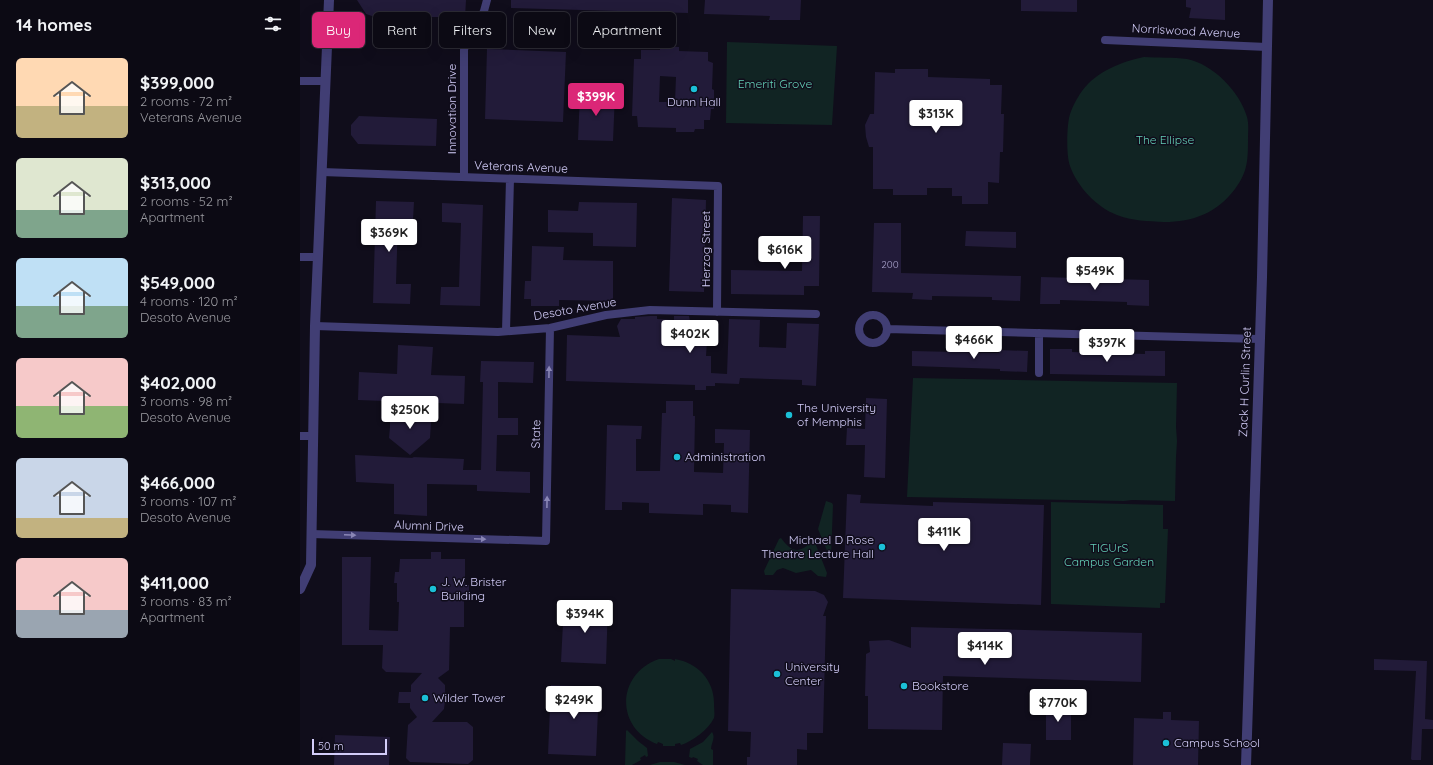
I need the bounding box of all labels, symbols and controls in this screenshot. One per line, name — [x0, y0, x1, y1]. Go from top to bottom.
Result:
chip: Buy — [312, 12, 365, 48]
chip: Rent — [373, 12, 431, 48]
chip: Filters — [439, 12, 506, 48]
chip: New — [514, 12, 570, 48]
chip: Apartment — [578, 12, 676, 48]
icon: filters — [262, 13, 284, 35]
text: 14 homes — [16, 14, 92, 35]
street label: Norriswood Avenue — [1131, 20, 1241, 41]
street label: Innovation Drive — [444, 63, 459, 154]
text: $399,000 — [140, 72, 214, 93]
icon: home — [48, 74, 96, 122]
park label: Emeriti Grove — [738, 76, 813, 91]
pin: $399K — [568, 83, 624, 117]
marker: Dunn Hall — [689, 84, 699, 94]
text: $399K — [577, 88, 615, 104]
text: 2 rooms · 72 m² — [140, 93, 232, 109]
place label: Dunn Hall — [667, 94, 721, 109]
pin: $313K — [908, 100, 964, 134]
text: $313K — [918, 105, 954, 121]
text: Veterans Avenue — [140, 109, 242, 125]
park label: The Ellipse — [1136, 132, 1195, 147]
street label: Veterans Avenue — [474, 157, 568, 176]
text: $313,000 — [140, 172, 211, 193]
icon: home — [48, 174, 96, 222]
text: 2 rooms · 52 m² — [140, 193, 233, 209]
text: Apartment — [140, 209, 205, 225]
street label: Herzog Street — [698, 211, 713, 287]
pin: $369K — [361, 219, 417, 253]
text: $369K — [370, 224, 408, 240]
pin: $616K — [757, 236, 813, 270]
text: $616K — [767, 241, 803, 257]
pin: $549K — [1067, 257, 1123, 291]
house number: 200 — [881, 258, 899, 271]
text: $549K — [1076, 262, 1114, 278]
text: $549,000 — [140, 272, 215, 293]
icon: home — [48, 274, 96, 322]
text: 4 rooms · 120 m² — [140, 293, 238, 309]
street label: Desoto Avenue — [532, 294, 618, 323]
text: Desoto Avenue — [140, 309, 231, 325]
pin: $402K — [662, 320, 718, 354]
text: $402K — [670, 325, 710, 341]
pin: $466K — [946, 326, 1002, 360]
street label: Zack H Curlin Street — [1235, 327, 1254, 437]
pin: $397K — [1079, 329, 1135, 363]
text: $466K — [955, 331, 993, 347]
text: $397K — [1088, 334, 1126, 350]
one-way arrow — [546, 365, 552, 378]
text: $402,000 — [140, 372, 216, 393]
icon: home — [48, 374, 96, 422]
text: 3 rooms · 98 m² — [140, 393, 232, 409]
pin: $250K — [382, 396, 438, 430]
place label: The University of Memphis — [797, 400, 876, 429]
text: $250K — [390, 401, 430, 417]
text: Desoto Avenue — [140, 409, 231, 425]
marker: The University of Memphis — [784, 410, 794, 420]
street label: State — [528, 419, 543, 449]
place label: Administration — [685, 449, 765, 464]
marker: Administration — [672, 452, 682, 462]
text: $466,000 — [140, 472, 215, 493]
icon: home — [48, 474, 96, 522]
text: 3 rooms · 107 m² — [140, 493, 236, 509]
one-way arrow — [544, 495, 550, 508]
text: Desoto Avenue — [140, 509, 231, 525]
street label: Alumni Drive — [394, 517, 464, 534]
pin: $411K — [916, 518, 972, 552]
text: $411K — [927, 523, 961, 539]
one-way arrow — [344, 532, 357, 538]
place label: Michael D Rose Theatre Lecture Hall — [761, 532, 874, 561]
one-way arrow — [474, 536, 486, 543]
park label: TIGUrS Campus Garden — [1064, 540, 1154, 569]
marker: Michael D Rose Theatre Lecture Hall — [877, 542, 887, 552]
text: $411,000 — [140, 572, 209, 593]
icon: home — [48, 574, 96, 622]
place label: J. W. Brister Building — [441, 574, 507, 603]
marker: J. W. Brister Building — [428, 584, 438, 594]
text: 3 rooms · 83 m² — [140, 593, 232, 609]
pin: $394K — [557, 600, 613, 634]
text: $394K — [566, 605, 604, 621]
text: Apartment — [140, 609, 205, 625]
pin: $414K — [957, 632, 1013, 666]
text: $414K — [967, 637, 1003, 653]
place label: University Center — [785, 659, 840, 688]
marker: University Center — [772, 669, 782, 679]
place label: Bookstore — [912, 678, 969, 693]
marker: Bookstore — [899, 681, 909, 691]
pin: $249K — [546, 686, 602, 720]
pin: $770K — [1030, 689, 1086, 723]
place label: Wilder Tower — [433, 690, 506, 705]
text: $249K — [555, 691, 593, 707]
marker: Wilder Tower — [420, 693, 430, 703]
text: $770K — [1039, 694, 1077, 710]
place label: Campus School — [1174, 735, 1260, 750]
scale bar — [312, 737, 387, 756]
marker: Campus School — [1161, 738, 1171, 748]
text: 50 m — [318, 739, 344, 753]

